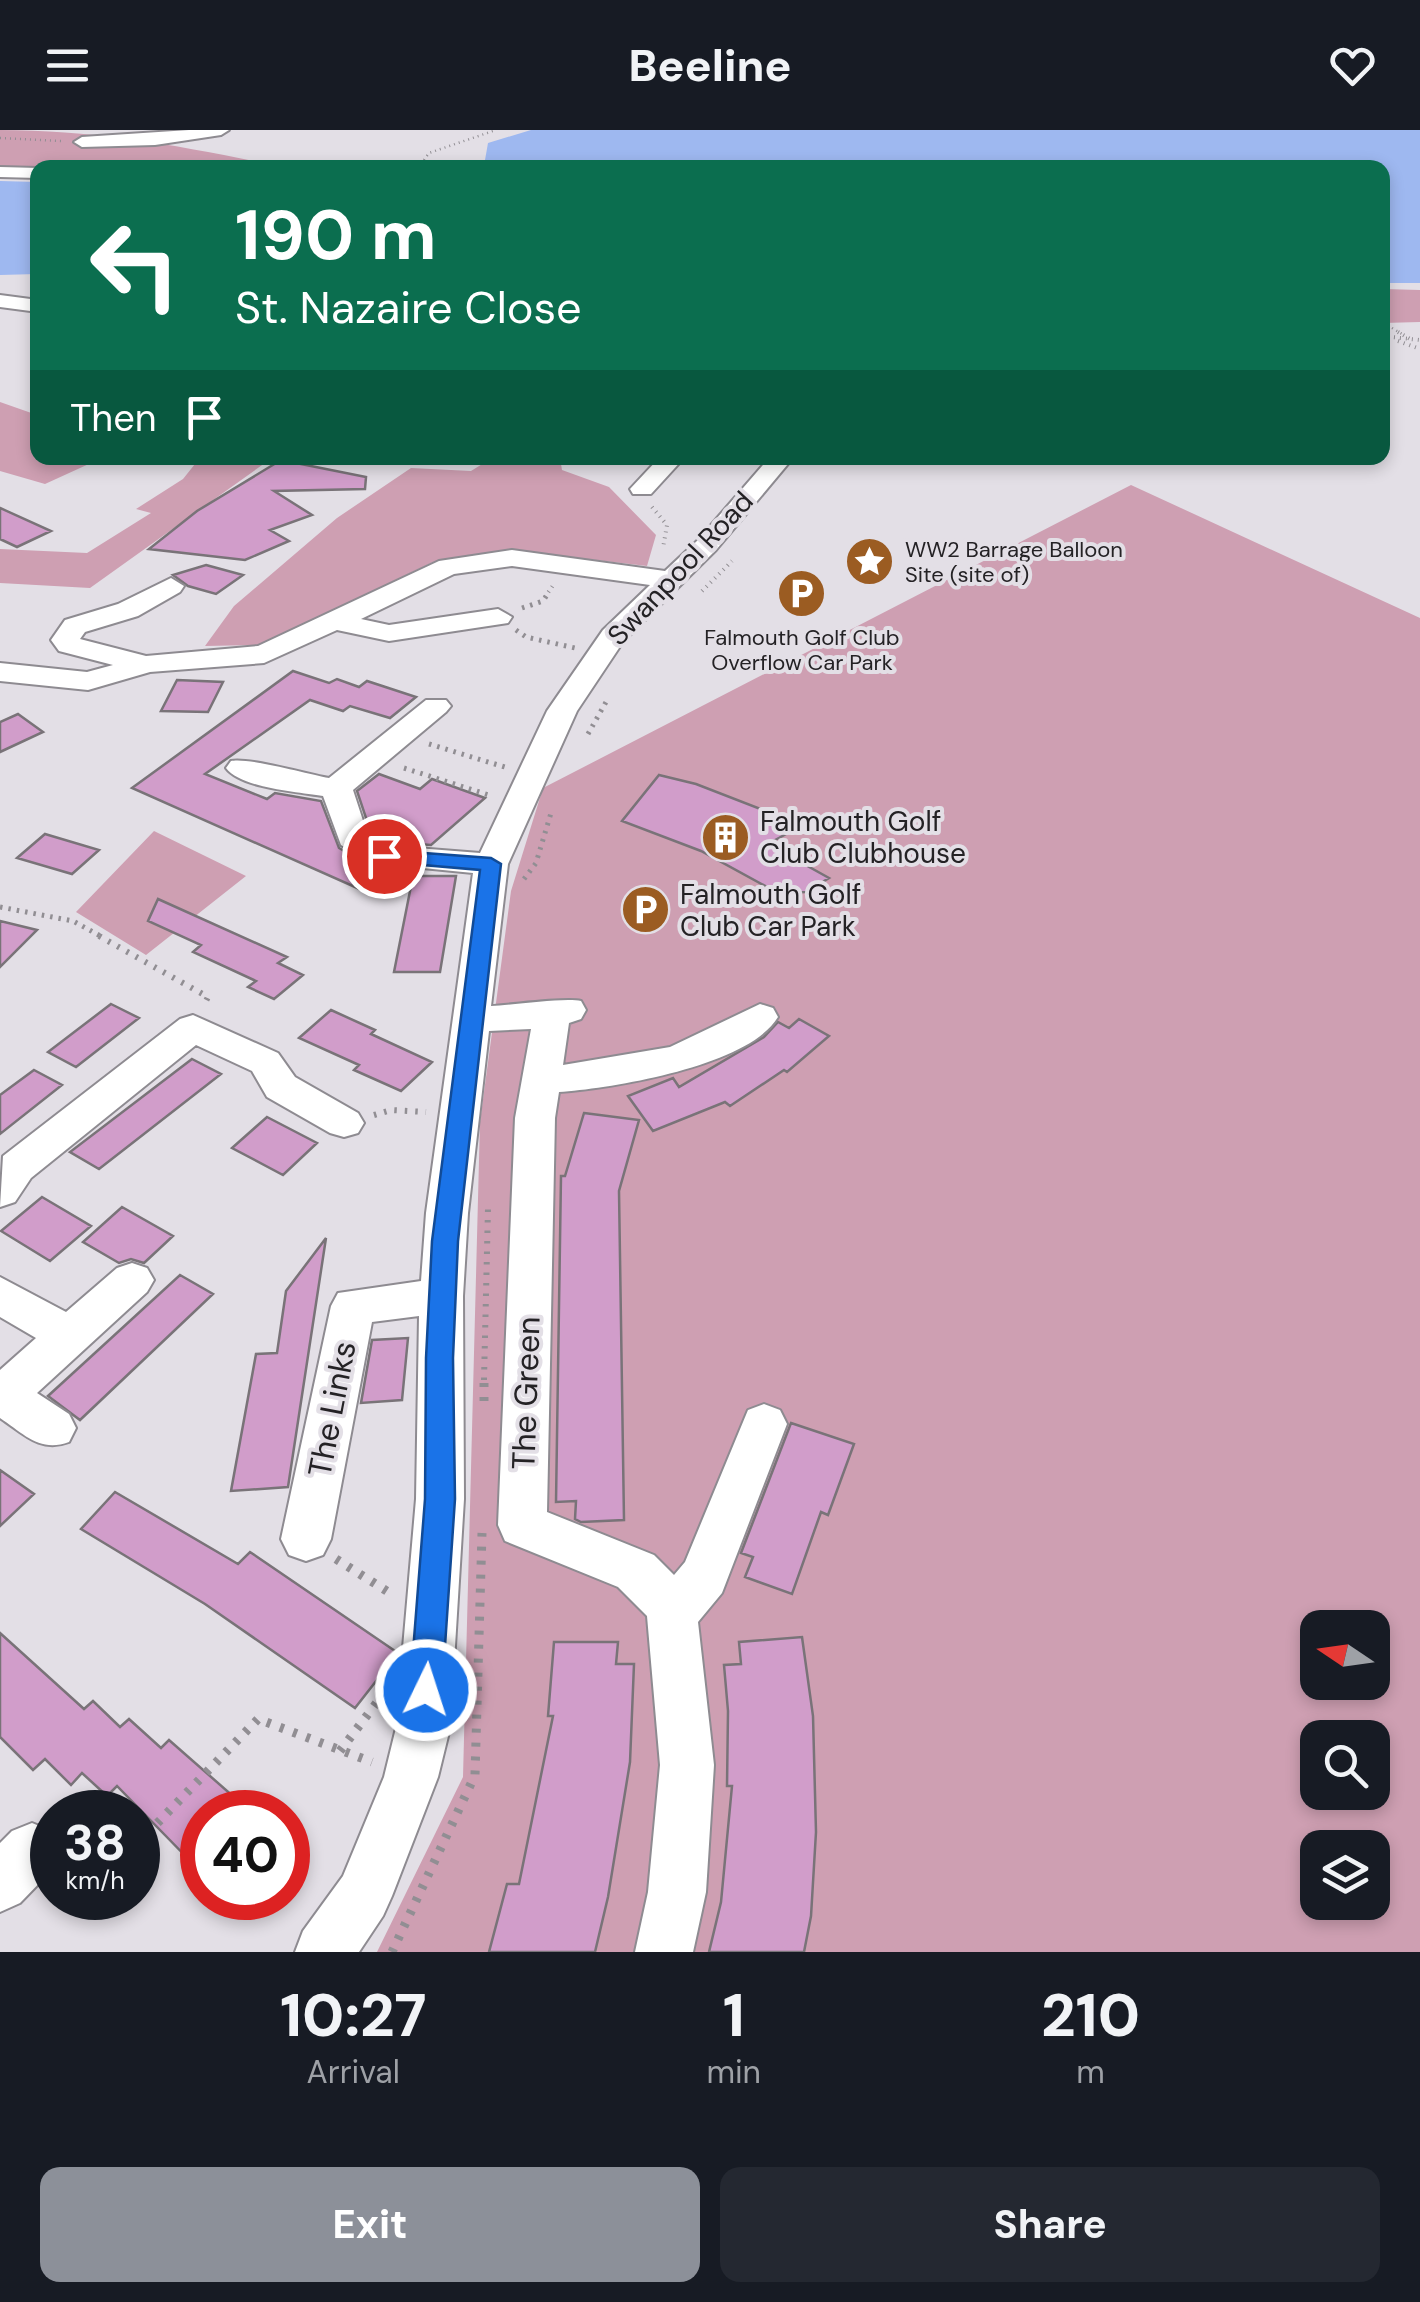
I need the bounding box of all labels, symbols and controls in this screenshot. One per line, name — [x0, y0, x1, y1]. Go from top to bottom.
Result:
text: Beeline — [628, 36, 792, 95]
icon: menu — [40, 38, 95, 93]
icon: heart — [1325, 38, 1380, 93]
text: 190 m — [235, 190, 437, 281]
icon: left — [70, 200, 200, 330]
text: St. Nazaire Close — [235, 278, 582, 337]
icon: arrive — [177, 390, 232, 445]
text: Then — [70, 393, 157, 443]
street label: Swanpool Road — [599, 483, 761, 653]
place label: WW2 Barrage Balloon Site (site of) — [905, 535, 1123, 589]
place icon: WW2 Barrage Balloon Site (site of) — [844, 536, 896, 588]
parking icon: Falmouth Golf Club Overflow Car Park — [776, 567, 828, 619]
place label: Falmouth Golf Club Overflow Car Park — [704, 623, 900, 677]
place label: Falmouth Golf Club Clubhouse — [760, 803, 966, 872]
building icon: Falmouth Golf Club Clubhouse — [699, 811, 751, 863]
pin — [342, 814, 427, 899]
icon: arrive — [357, 829, 412, 884]
place label: Falmouth Golf Club Car Park — [680, 876, 861, 945]
parking icon: Falmouth Golf Club Car Park — [619, 884, 671, 936]
street label: The Green — [502, 1316, 550, 1470]
street label: The Links — [298, 1338, 366, 1480]
north arrow — [1300, 1610, 1390, 1700]
map controls — [1300, 1610, 1390, 1920]
position arrow — [374, 1638, 478, 1742]
button: search — [1300, 1720, 1390, 1810]
speed limit sign: 40 — [180, 1790, 310, 1920]
text: 38 — [64, 1810, 126, 1876]
button: layers — [1300, 1830, 1390, 1920]
text: km/h — [65, 1864, 125, 1897]
text: 10:27 — [280, 1976, 427, 2055]
text: 1 — [723, 1976, 745, 2055]
text: 210 — [1041, 1976, 1140, 2055]
text: Arrival — [307, 2051, 400, 2093]
text: min — [706, 2051, 761, 2093]
text: m — [1076, 2051, 1105, 2093]
button: Exit — [40, 2167, 700, 2282]
button: Share — [720, 2167, 1380, 2282]

